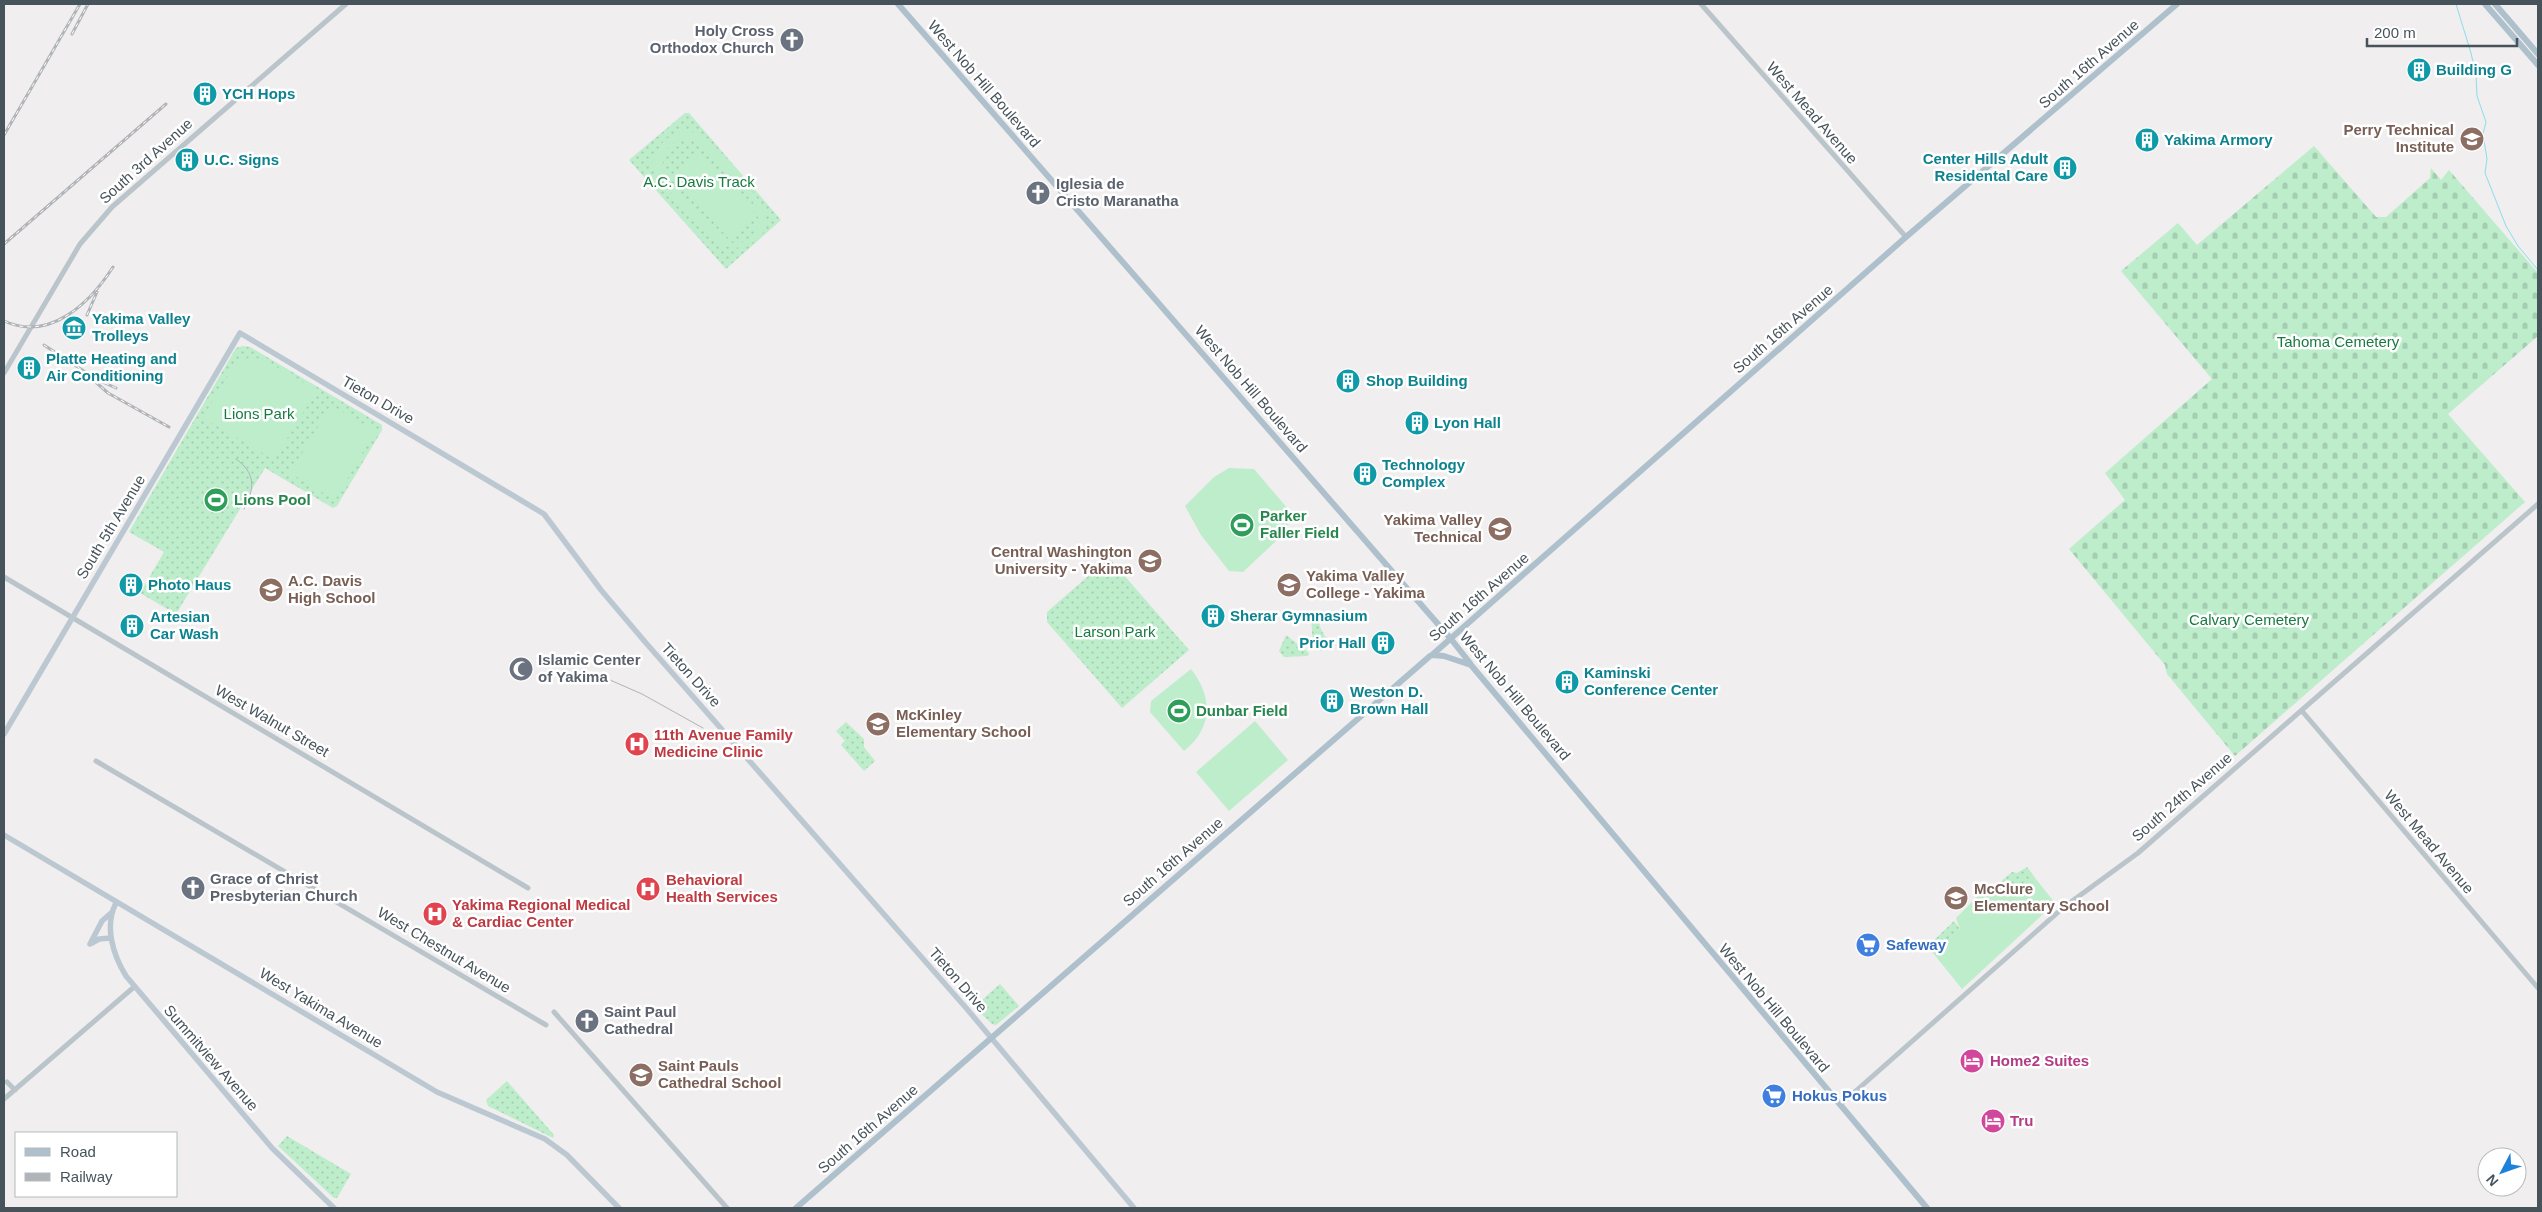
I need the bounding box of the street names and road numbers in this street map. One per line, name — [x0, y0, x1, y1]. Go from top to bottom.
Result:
street label: South 16th Avenue — [2035, 16, 2142, 112]
street label: West Nob Hill Boulevard — [925, 17, 1044, 150]
street label: West Mead Avenue — [1763, 58, 1861, 167]
street label: South 3rd Avenue — [96, 114, 196, 207]
street label: South 16th Avenue — [1729, 281, 1836, 377]
street label: West Nob Hill Boulevard — [1192, 322, 1311, 455]
street label: Tieton Drive — [339, 372, 417, 427]
street label: South 5th Avenue — [73, 472, 148, 582]
street label: South 16th Avenue — [1425, 549, 1532, 645]
street label: West Nob Hill Boulevard — [1457, 628, 1574, 763]
street label: Tieton Drive — [658, 639, 725, 710]
street label: West Walnut Street — [212, 681, 333, 760]
street label: South 24th Avenue — [2128, 749, 2235, 845]
street label: West Mead Avenue — [2381, 787, 2478, 897]
street label: South 16th Avenue — [1119, 814, 1226, 910]
street label: West Chestnut Avenue — [375, 903, 514, 996]
street label: West Nob Hill Boulevard — [1716, 940, 1833, 1075]
street label: Tieton Drive — [926, 944, 991, 1016]
street label: West Yakima Avenue — [257, 964, 386, 1051]
street label: Summitview Avenue — [161, 1001, 262, 1114]
street label: South 16th Avenue — [814, 1081, 921, 1177]

